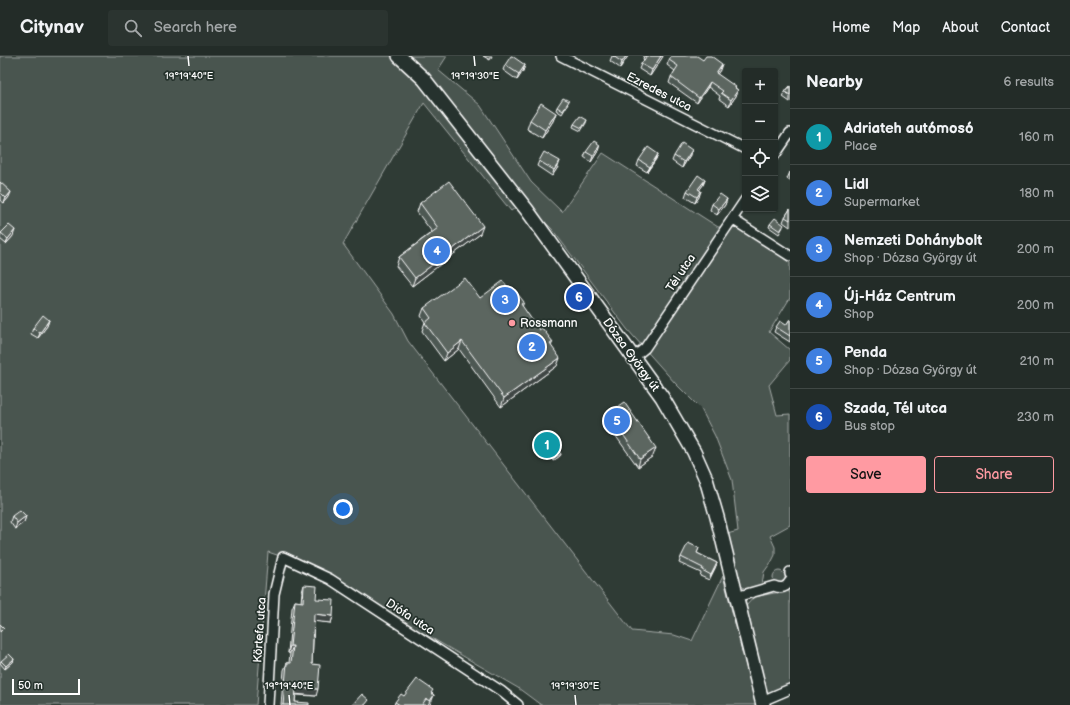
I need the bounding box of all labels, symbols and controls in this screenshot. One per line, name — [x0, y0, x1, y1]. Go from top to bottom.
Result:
search box — [108, 10, 388, 46]
text: Citynav — [20, 16, 84, 39]
icon: search — [122, 17, 144, 39]
text: Search here — [154, 18, 237, 37]
text: Home — [832, 19, 870, 36]
text: Map — [892, 19, 920, 36]
text: About — [942, 19, 979, 36]
text: Contact — [1001, 19, 1050, 36]
map controls — [742, 68, 778, 212]
button: + — [742, 68, 778, 104]
street label: Ezredes utca — [624, 69, 694, 115]
text: 19°19'40"E — [165, 70, 214, 82]
text: 19°19'30"E — [451, 70, 500, 82]
text: Nearby — [806, 72, 863, 92]
text: 6 results — [1004, 74, 1054, 90]
button: − — [742, 104, 778, 140]
text: Adriateh autómosó — [844, 119, 973, 138]
text: 1 — [816, 129, 822, 145]
text: 160 m — [1019, 129, 1054, 145]
text: Place — [844, 138, 877, 154]
button: locate — [742, 140, 778, 176]
text: Lidl — [844, 175, 869, 194]
button: layers — [742, 176, 778, 212]
text: 2 — [815, 185, 823, 201]
text: 180 m — [1019, 185, 1054, 201]
text: Supermarket — [844, 194, 920, 210]
text: Nemzeti Dohánybolt — [844, 231, 982, 250]
pin: 4 — [424, 236, 450, 266]
text: 3 — [815, 241, 823, 257]
text: 200 m — [1017, 241, 1054, 257]
text: Shop · Dózsa György út — [844, 250, 977, 266]
street label: Tél utca — [663, 251, 699, 295]
pin: 6 — [566, 282, 592, 312]
pin: 3 — [492, 285, 518, 315]
text: Új-Ház Centrum — [844, 287, 956, 306]
text: 4 — [815, 297, 823, 313]
text: 200 m — [1017, 297, 1054, 313]
text: Shop — [844, 306, 874, 322]
street label: Dózsa György út — [599, 315, 663, 395]
place label: Rossmann — [520, 316, 578, 331]
marker: Rossmann — [507, 318, 517, 328]
pin: 2 — [519, 332, 545, 362]
text: Penda — [844, 343, 887, 362]
text: 5 — [815, 353, 823, 369]
text: 210 m — [1020, 353, 1054, 369]
text: Shop · Dózsa György út — [844, 362, 977, 378]
text: Szada, Tél utca — [844, 399, 947, 418]
pin: 5 — [604, 406, 630, 436]
text: 6 — [815, 409, 823, 425]
text: 230 m — [1017, 409, 1054, 425]
text: Bus stop — [844, 418, 895, 434]
pin: 1 — [534, 430, 560, 460]
button: Save — [806, 456, 926, 493]
button: Share — [934, 456, 1054, 493]
your location — [333, 499, 353, 519]
street label: Körtefa utca — [250, 596, 270, 663]
street label: Diófa utca — [383, 596, 437, 638]
scale bar — [12, 677, 80, 696]
text: 50 m — [18, 679, 43, 692]
text: 19°19'40"E — [265, 680, 314, 692]
text: 19°19'30"E — [551, 680, 600, 692]

